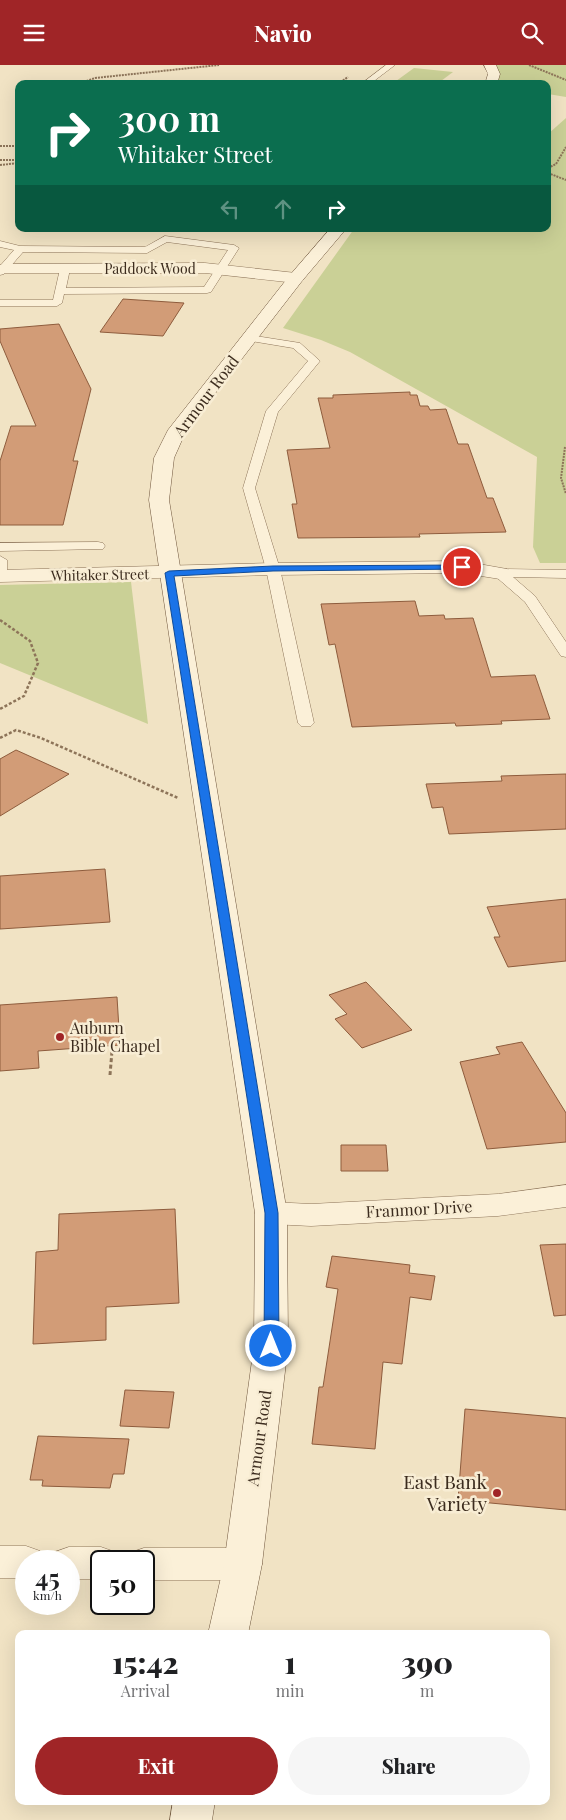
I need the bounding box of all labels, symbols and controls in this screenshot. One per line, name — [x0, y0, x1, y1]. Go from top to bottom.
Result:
text: Navio — [254, 18, 312, 48]
icon: menu — [20, 19, 48, 47]
icon: search — [518, 19, 546, 47]
text: 300 m — [118, 94, 220, 141]
icon: right — [35, 100, 100, 165]
text: Whitaker Street — [118, 139, 272, 169]
icon: left — [216, 195, 244, 223]
icon: ahead — [269, 195, 297, 223]
icon: right — [322, 195, 350, 223]
street label: Paddock Wood — [104, 259, 196, 278]
street label: Armour Road — [168, 351, 243, 441]
pin — [441, 546, 483, 588]
icon: arrive — [448, 553, 476, 581]
street label: Whitaker Street — [50, 564, 150, 585]
place label: Auburn Bible Chapel — [69, 1017, 161, 1056]
marker: Auburn Bible Chapel — [54, 1031, 66, 1043]
street label: Franmor Drive — [365, 1195, 473, 1222]
position arrow — [244, 1319, 296, 1371]
street label: Armour Road — [241, 1389, 276, 1488]
place label: East Bank Variety — [403, 1468, 488, 1516]
marker: East Bank Variety — [491, 1487, 503, 1499]
speed limit sign: 50 — [90, 1550, 155, 1615]
text: 45 — [35, 1560, 60, 1593]
text: km/h — [33, 1587, 62, 1603]
text: 15:42 — [112, 1642, 179, 1682]
text: 1 — [284, 1642, 296, 1682]
text: 390 — [401, 1642, 453, 1682]
text: Arrival — [121, 1680, 170, 1701]
text: min — [276, 1680, 304, 1701]
text: m — [420, 1680, 434, 1701]
button: Exit — [35, 1737, 278, 1795]
button: Share — [288, 1737, 530, 1795]

